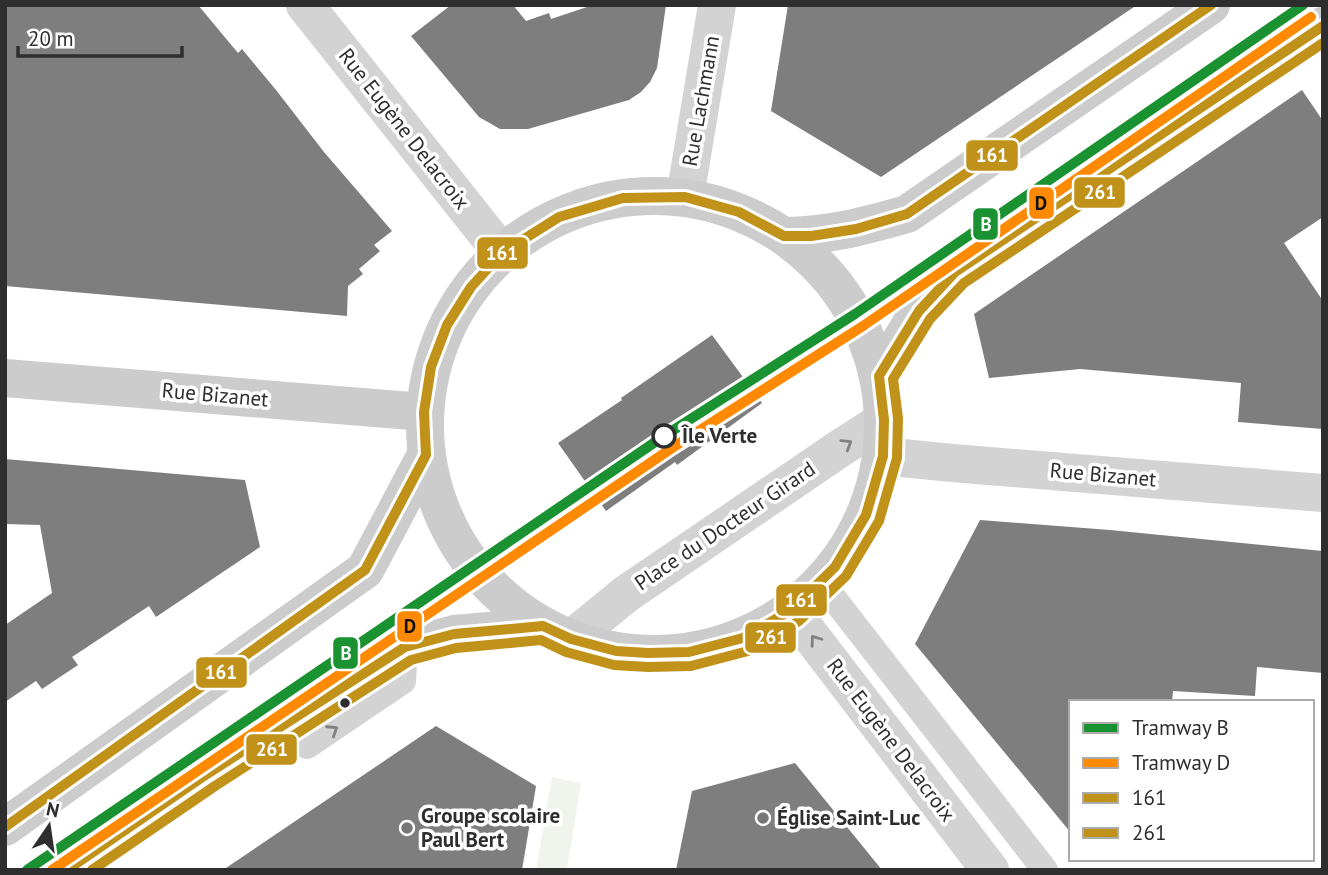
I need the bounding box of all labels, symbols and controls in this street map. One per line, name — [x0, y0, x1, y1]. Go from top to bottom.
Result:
scale bar — [18, 14, 182, 58]
text: 20 m — [28, 25, 74, 52]
street label: Rue Lachmann — [676, 34, 725, 168]
street label: Rue Eugène Delacroix — [333, 43, 476, 215]
line badge: 161 — [965, 139, 1019, 172]
text: 161 — [976, 143, 1008, 167]
line badge: 261 — [1073, 176, 1126, 209]
text: 261 — [1084, 180, 1116, 204]
line badge: D — [1028, 186, 1055, 220]
text: D — [1035, 191, 1047, 215]
line badge: B — [972, 207, 999, 241]
text: B — [980, 212, 992, 236]
line badge: 161 — [476, 236, 529, 270]
text: 161 — [486, 241, 518, 265]
street label: Rue Bizanet — [161, 376, 269, 413]
place label: Île Verte — [681, 422, 757, 449]
marker: Île Verte — [652, 424, 676, 448]
one-way arrow — [839, 440, 852, 453]
street label: Place du Docteur Girard — [629, 455, 820, 596]
street label: Rue Bizanet — [1049, 456, 1157, 493]
line badge: 161 — [775, 583, 828, 617]
text: 161 — [785, 588, 817, 612]
line badge: D — [396, 610, 423, 643]
text: D — [404, 614, 416, 638]
line badge: 261 — [744, 621, 797, 654]
text: 261 — [755, 625, 787, 649]
one-way arrow — [811, 635, 823, 648]
line badge: B — [332, 636, 359, 670]
text: B — [340, 641, 352, 665]
street label: Rue Eugène Delacroix — [821, 653, 962, 827]
line badge: 161 — [195, 656, 248, 689]
text: 161 — [205, 660, 237, 684]
unlabelled marker — [338, 696, 352, 710]
legend — [1069, 700, 1314, 861]
text: Tramway B — [1132, 714, 1229, 741]
one-way arrow — [325, 725, 338, 738]
line badge: 261 — [245, 733, 298, 766]
text: 261 — [256, 737, 288, 761]
text: Tramway D — [1132, 749, 1230, 776]
text: 161 — [1132, 784, 1166, 811]
north arrow — [14, 791, 84, 861]
text: N — [44, 796, 62, 823]
place label: Groupe scolaire Paul Bert — [421, 802, 560, 853]
place label: Église Saint-Luc — [777, 804, 920, 831]
marker: Église Saint-Luc — [755, 810, 771, 826]
text: 261 — [1132, 819, 1166, 846]
marker: Groupe scolaire Paul Bert — [399, 820, 415, 836]

